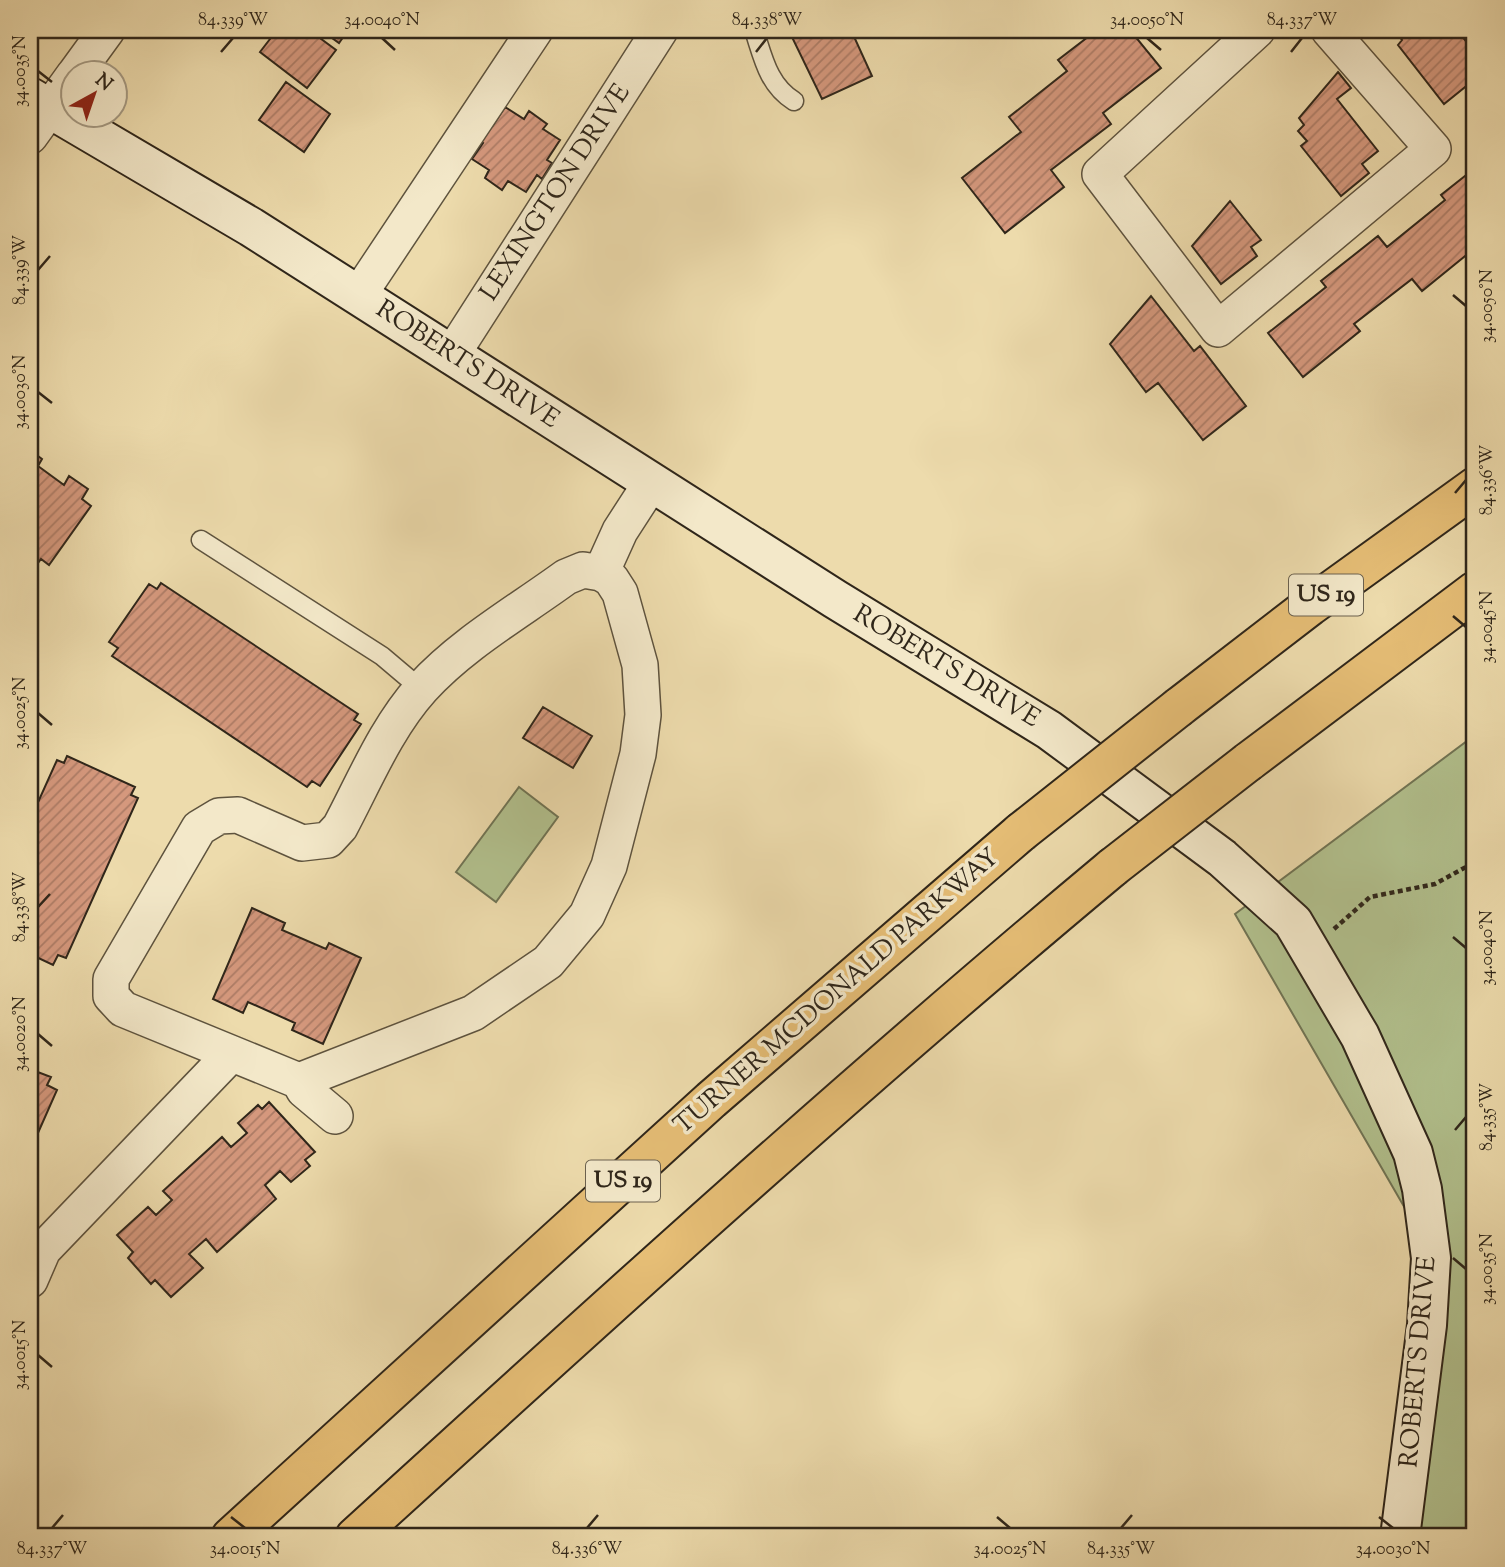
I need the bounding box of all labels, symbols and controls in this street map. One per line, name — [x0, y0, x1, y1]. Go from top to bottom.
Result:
text: 84.339°W — [198, 8, 268, 34]
text: 34.0040°N — [344, 8, 420, 34]
text: 84.338°W — [732, 8, 802, 34]
text: 34.0050°N — [1110, 8, 1184, 34]
text: 84.337°W — [1267, 8, 1337, 34]
text: 34.0035°N — [8, 35, 34, 107]
north arrow — [60, 60, 130, 130]
text: N — [89, 68, 118, 98]
street label: LEXINGTON DRIVE — [472, 77, 640, 309]
text: 84.339°W — [8, 235, 34, 305]
text: 34.0050°N — [1475, 269, 1501, 343]
street label: ROBERTS DRIVE — [368, 292, 566, 439]
text: 34.0030°N — [8, 355, 34, 429]
text: 84.336°W — [1475, 445, 1501, 515]
road number: US 19 — [1289, 574, 1363, 616]
text: 34.0045°N — [1475, 591, 1501, 663]
street label: ROBERTS DRIVE — [845, 596, 1047, 738]
text: 34.0025°N — [8, 677, 34, 749]
street label: TURNER MCDONALD PARKWAY — [666, 840, 1008, 1144]
text: 84.338°W — [8, 872, 34, 942]
text: 34.0040°N — [1475, 910, 1501, 986]
text: 34.0020°N — [8, 996, 34, 1072]
text: 84.335°W — [1475, 1083, 1501, 1151]
road number: US 19 — [586, 1161, 660, 1202]
text: 34.0035°N — [1475, 1233, 1501, 1305]
street label: ROBERTS DRIVE — [1391, 1254, 1447, 1469]
text: 34.0015°N — [8, 1320, 34, 1390]
text: 84.337°W — [17, 1537, 87, 1563]
text: 34.0015°N — [210, 1537, 280, 1563]
text: 84.336°W — [552, 1537, 622, 1563]
text: 34.0025°N — [974, 1537, 1046, 1563]
text: 84.335°W — [1087, 1537, 1155, 1563]
text: 34.0030°N — [1356, 1537, 1430, 1563]

